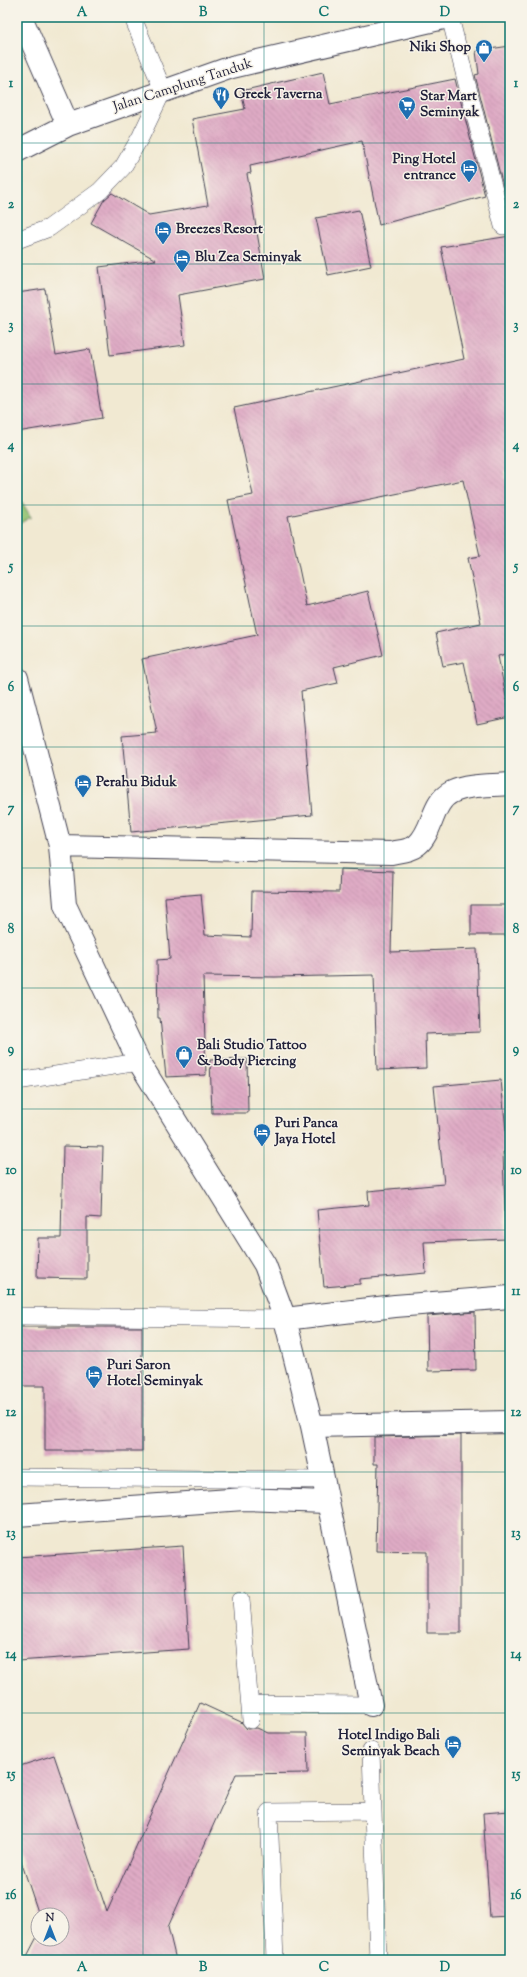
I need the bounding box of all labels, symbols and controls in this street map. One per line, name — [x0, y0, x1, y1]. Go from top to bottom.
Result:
text: A — [77, 4, 88, 22]
text: B — [199, 4, 208, 22]
text: C — [319, 4, 329, 22]
text: D — [440, 4, 450, 22]
place label: Niki Shop — [410, 38, 471, 58]
shop icon: Niki Shop — [474, 38, 494, 63]
street label: Jalan Camplung Tanduk — [110, 54, 256, 118]
text: 1 — [9, 75, 14, 93]
text: 1 — [514, 75, 519, 93]
restaurant icon: Greek Taverna — [211, 85, 231, 110]
place label: Greek Taverna — [234, 85, 323, 105]
place label: Star Mart Seminyak — [420, 87, 480, 123]
supermarket icon: Star Mart Seminyak — [397, 95, 417, 120]
place label: Ping Hotel entrance — [393, 150, 456, 186]
hotel icon: Ping Hotel entrance — [459, 158, 479, 183]
text: 2 — [8, 196, 15, 214]
text: 2 — [513, 196, 520, 214]
hotel icon: Breezes Resort — [153, 220, 173, 245]
place label: Breezes Resort — [176, 220, 263, 240]
hotel icon: Blu Zea Seminyak — [172, 248, 192, 273]
place label: Blu Zea Seminyak — [195, 248, 302, 268]
text: 3 — [8, 317, 14, 335]
text: 3 — [513, 317, 519, 335]
text: 4 — [7, 437, 15, 455]
text: 4 — [512, 437, 520, 455]
text: 5 — [8, 558, 14, 576]
text: 5 — [513, 558, 519, 576]
text: 6 — [8, 679, 15, 697]
text: 6 — [513, 679, 520, 697]
hotel icon: Perahu Biduk — [73, 773, 93, 798]
place label: Perahu Biduk — [96, 773, 177, 793]
text: 7 — [8, 800, 15, 818]
text: 7 — [513, 800, 520, 818]
text: 8 — [8, 921, 15, 939]
text: 8 — [513, 921, 520, 939]
place label: Bali Studio Tattoo & Body Piercing — [197, 1036, 307, 1072]
text: 9 — [8, 1041, 15, 1059]
text: 9 — [513, 1041, 520, 1059]
shop icon: Bali Studio Tattoo & Body Piercing — [174, 1044, 194, 1069]
place label: Puri Panca Jaya Hotel — [274, 1114, 339, 1150]
hotel icon: Puri Panca Jaya Hotel — [252, 1122, 272, 1147]
text: 10 — [5, 1162, 17, 1180]
text: 10 — [510, 1162, 522, 1180]
text: 11 — [7, 1283, 16, 1301]
text: 11 — [512, 1283, 521, 1301]
place label: Puri Saron Hotel Seminyak — [107, 1356, 204, 1392]
hotel icon: Puri Saron Hotel Seminyak — [84, 1364, 104, 1389]
text: 12 — [6, 1404, 17, 1422]
text: 12 — [511, 1404, 522, 1422]
text: 13 — [6, 1525, 16, 1543]
text: 13 — [511, 1525, 521, 1543]
text: 14 — [6, 1646, 17, 1664]
text: 14 — [511, 1646, 522, 1664]
place label: Hotel Indigo Bali Seminyak Beach — [338, 1726, 441, 1762]
hotel icon: Hotel Indigo Bali Seminyak Beach — [443, 1734, 463, 1759]
text: 15 — [7, 1766, 16, 1784]
text: 15 — [512, 1766, 521, 1784]
text: 16 — [6, 1887, 17, 1905]
text: 16 — [511, 1887, 522, 1905]
north arrow — [30, 1907, 70, 1947]
text: N — [45, 1910, 55, 1926]
text: A — [77, 1959, 88, 1977]
text: B — [199, 1959, 208, 1977]
text: C — [319, 1959, 329, 1977]
text: D — [440, 1959, 450, 1977]

